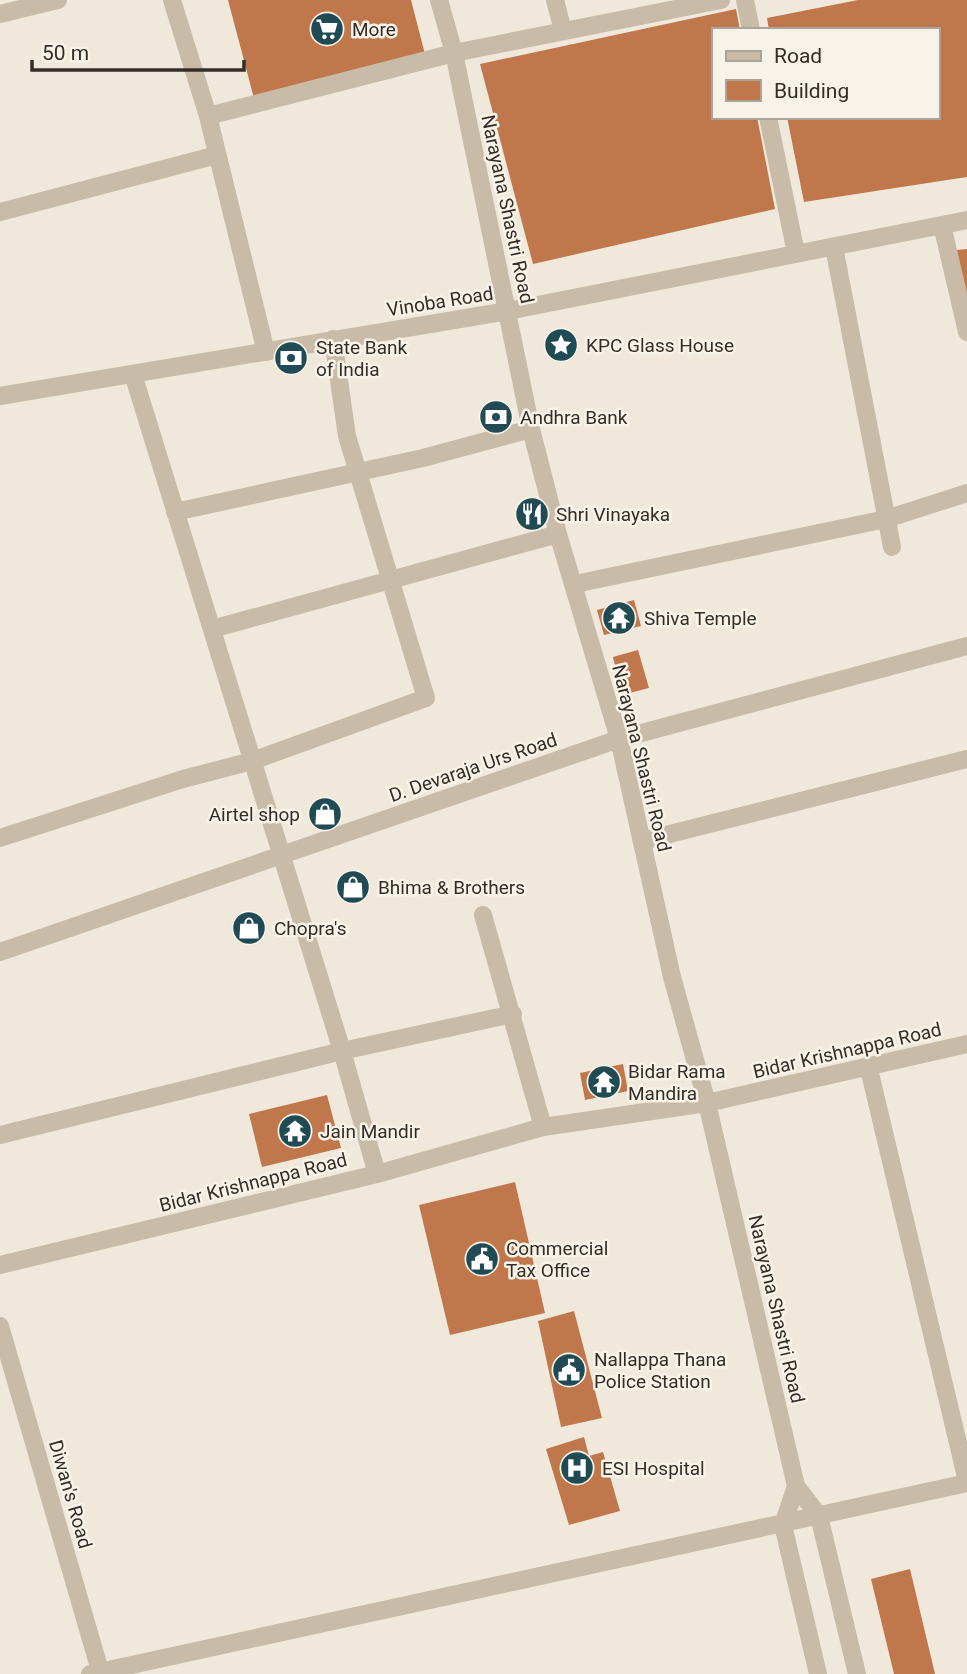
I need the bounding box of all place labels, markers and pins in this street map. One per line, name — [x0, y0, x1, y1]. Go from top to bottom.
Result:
supermarket icon: More — [308, 10, 346, 48]
place label: More — [352, 18, 396, 41]
place icon: KPC Glass House — [542, 326, 580, 364]
place label: KPC Glass House — [586, 334, 734, 357]
place label: State Bank of India — [316, 336, 408, 381]
bank icon: State Bank of India — [272, 339, 310, 377]
bank icon: Andhra Bank — [477, 398, 515, 436]
place label: Andhra Bank — [520, 406, 628, 429]
restaurant icon: Shri Vinayaka — [513, 495, 551, 533]
place label: Shri Vinayaka — [556, 503, 670, 526]
temple icon: Shiva Temple — [600, 599, 638, 637]
place label: Shiva Temple — [644, 607, 757, 630]
shop icon: Airtel shop — [306, 795, 344, 833]
place label: Airtel shop — [209, 803, 300, 826]
shop icon: Bhima & Brothers — [334, 868, 372, 906]
place label: Bhima & Brothers — [378, 876, 525, 899]
shop icon: Chopra's — [230, 909, 268, 947]
place label: Chopra's — [274, 917, 347, 940]
place label: Bidar Rama Mandira — [628, 1060, 726, 1105]
temple icon: Bidar Rama Mandira — [585, 1063, 623, 1101]
temple icon: Jain Mandir — [276, 1112, 314, 1150]
place label: Jain Mandir — [320, 1120, 420, 1143]
place label: Commercial Tax Office — [506, 1237, 608, 1282]
public building icon: Commercial Tax Office — [463, 1240, 501, 1278]
place label: Nallappa Thana Police Station — [594, 1348, 726, 1393]
public building icon: Nallappa Thana Police Station — [550, 1351, 588, 1389]
hospital icon: ESI Hospital — [558, 1449, 596, 1487]
place label: ESI Hospital — [602, 1457, 705, 1480]

